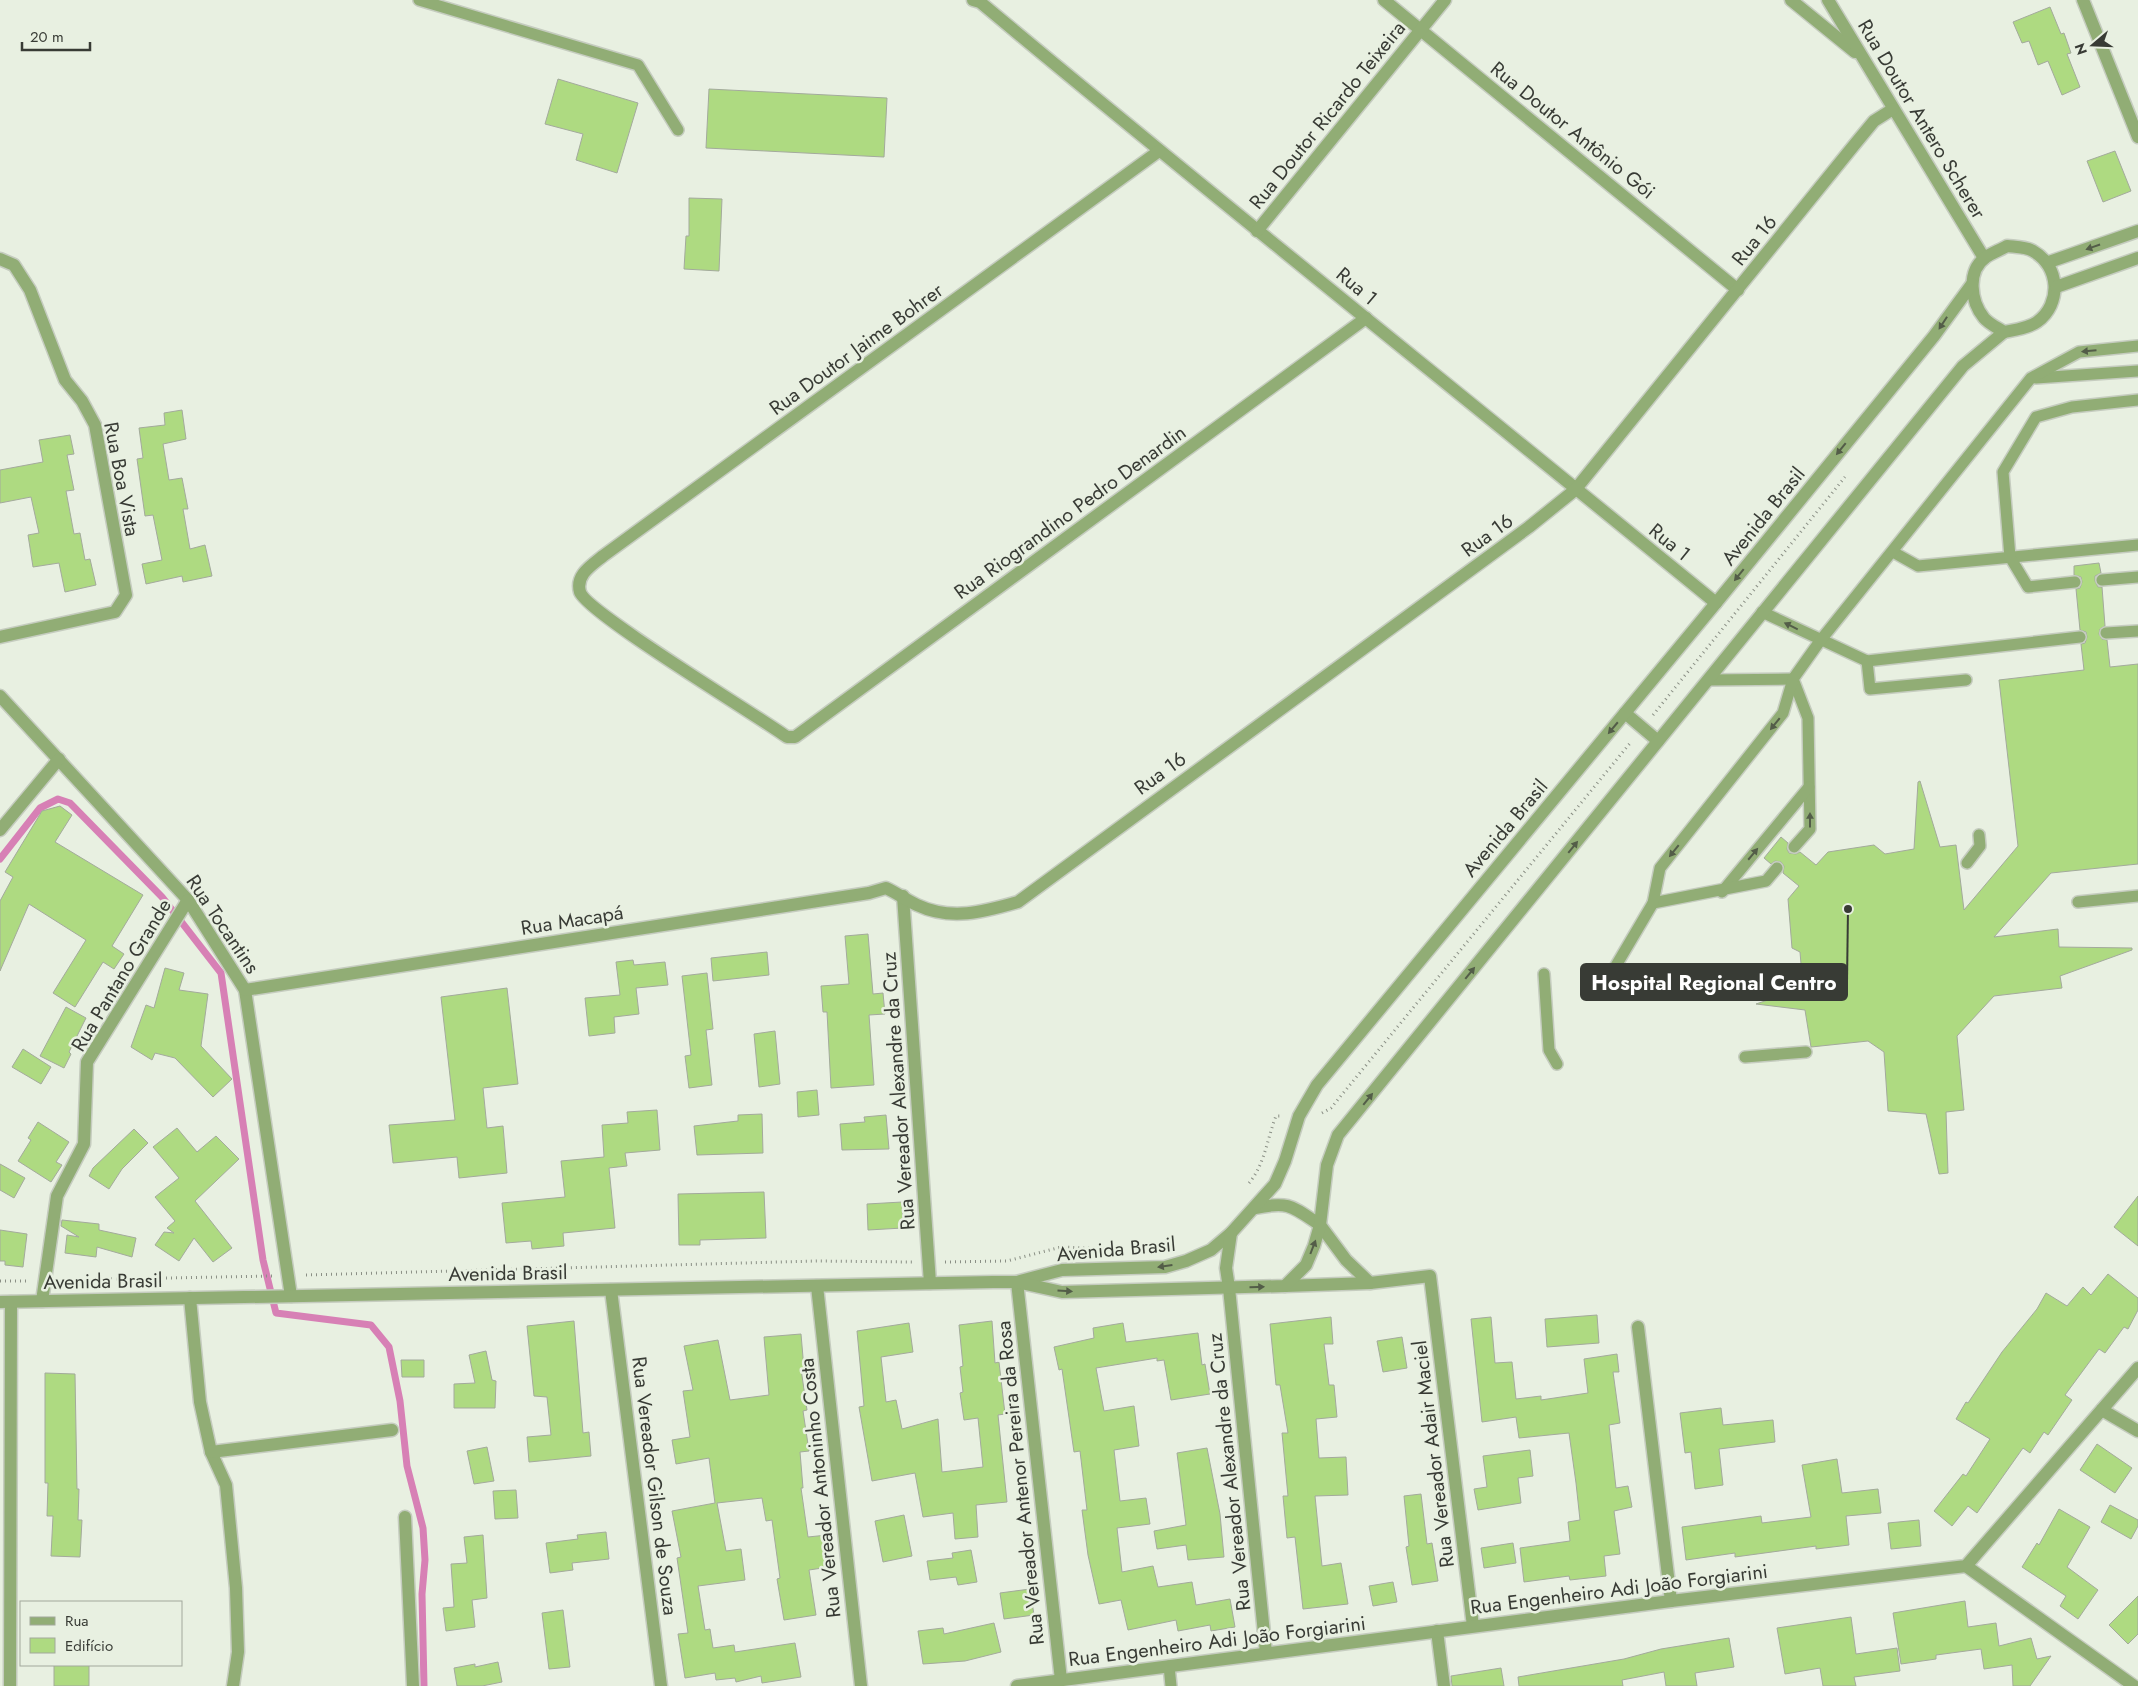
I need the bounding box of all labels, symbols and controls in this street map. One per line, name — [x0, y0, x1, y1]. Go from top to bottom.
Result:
street label: Rua Doutor Antero Scherer — [1850, 14, 1993, 225]
street label: Rua Doutor Ricardo Teixeira — [1242, 15, 1412, 216]
scale bar — [22, 20, 90, 52]
north arrow — [2068, 20, 2118, 70]
text: 20 m — [30, 26, 64, 48]
text: N — [2069, 41, 2092, 58]
street label: Rua Doutor Antônio Gói — [1484, 55, 1661, 206]
street label: Rua 16 — [1725, 209, 1784, 272]
one-way arrow — [2086, 244, 2101, 251]
street label: Rua 1 — [1330, 260, 1384, 312]
street label: Rua Doutor Jaime Bohrer — [763, 276, 949, 422]
one-way arrow — [1938, 316, 1947, 329]
one-way arrow — [2081, 347, 2097, 355]
street label: Rua Riograndino Pedro Denardin — [948, 418, 1192, 607]
street label: Rua Boa Vista — [96, 419, 147, 539]
one-way arrow — [1836, 443, 1847, 456]
street label: Avenida Brasil — [1715, 461, 1812, 572]
street label: Rua 16 — [1455, 507, 1519, 564]
street label: Rua 1 — [1643, 517, 1697, 568]
one-way arrow — [1733, 568, 1744, 581]
one-way arrow — [1784, 622, 1799, 630]
one-way arrow — [1769, 717, 1780, 730]
one-way arrow — [1607, 721, 1619, 733]
street label: Rua 16 — [1128, 745, 1192, 802]
street label: Avenida Brasil — [1456, 773, 1555, 883]
one-way arrow — [1806, 812, 1814, 828]
one-way arrow — [1567, 840, 1578, 853]
one-way arrow — [1668, 844, 1679, 857]
one-way arrow — [1747, 848, 1758, 860]
street label: Rua Tocantins — [179, 869, 266, 980]
street label: Rua Pantano Grande — [64, 893, 179, 1057]
street label: Rua Macapá — [519, 898, 625, 943]
street label: Rua Vereador Alexandre da Cruz — [874, 951, 923, 1231]
callout: Hospital Regional Centro — [1581, 964, 1847, 1000]
one-way arrow — [1465, 966, 1476, 979]
text: Hospital Regional Centro — [1591, 968, 1837, 998]
one-way arrow — [1362, 1092, 1373, 1105]
street label: Avenida Brasil — [1055, 1230, 1177, 1269]
one-way arrow — [1309, 1239, 1317, 1254]
street label: Avenida Brasil — [448, 1258, 568, 1289]
one-way arrow — [1157, 1262, 1173, 1270]
street label: Avenida Brasil — [43, 1266, 163, 1297]
one-way arrow — [1249, 1283, 1265, 1291]
one-way arrow — [1057, 1288, 1073, 1296]
street label: Rua Vereador Antenor Pereira da Rosa — [989, 1319, 1052, 1647]
street label: Rua Vereador Alexandre da Cruz — [1201, 1332, 1258, 1612]
street label: Rua Vereador Adair Maciel — [1405, 1339, 1462, 1569]
street label: Rua Vereador Gilson de Souza — [624, 1355, 685, 1617]
street label: Rua Vereador Antoninho Costa — [792, 1357, 849, 1619]
street label: Rua Engenheiro Adi João Forgiarini — [1469, 1557, 1769, 1622]
legend — [20, 1601, 182, 1666]
street label: Rua Engenheiro Adi João Forgiarini — [1067, 1609, 1367, 1674]
text: Rua — [65, 1610, 89, 1632]
text: Edifício — [65, 1635, 113, 1657]

